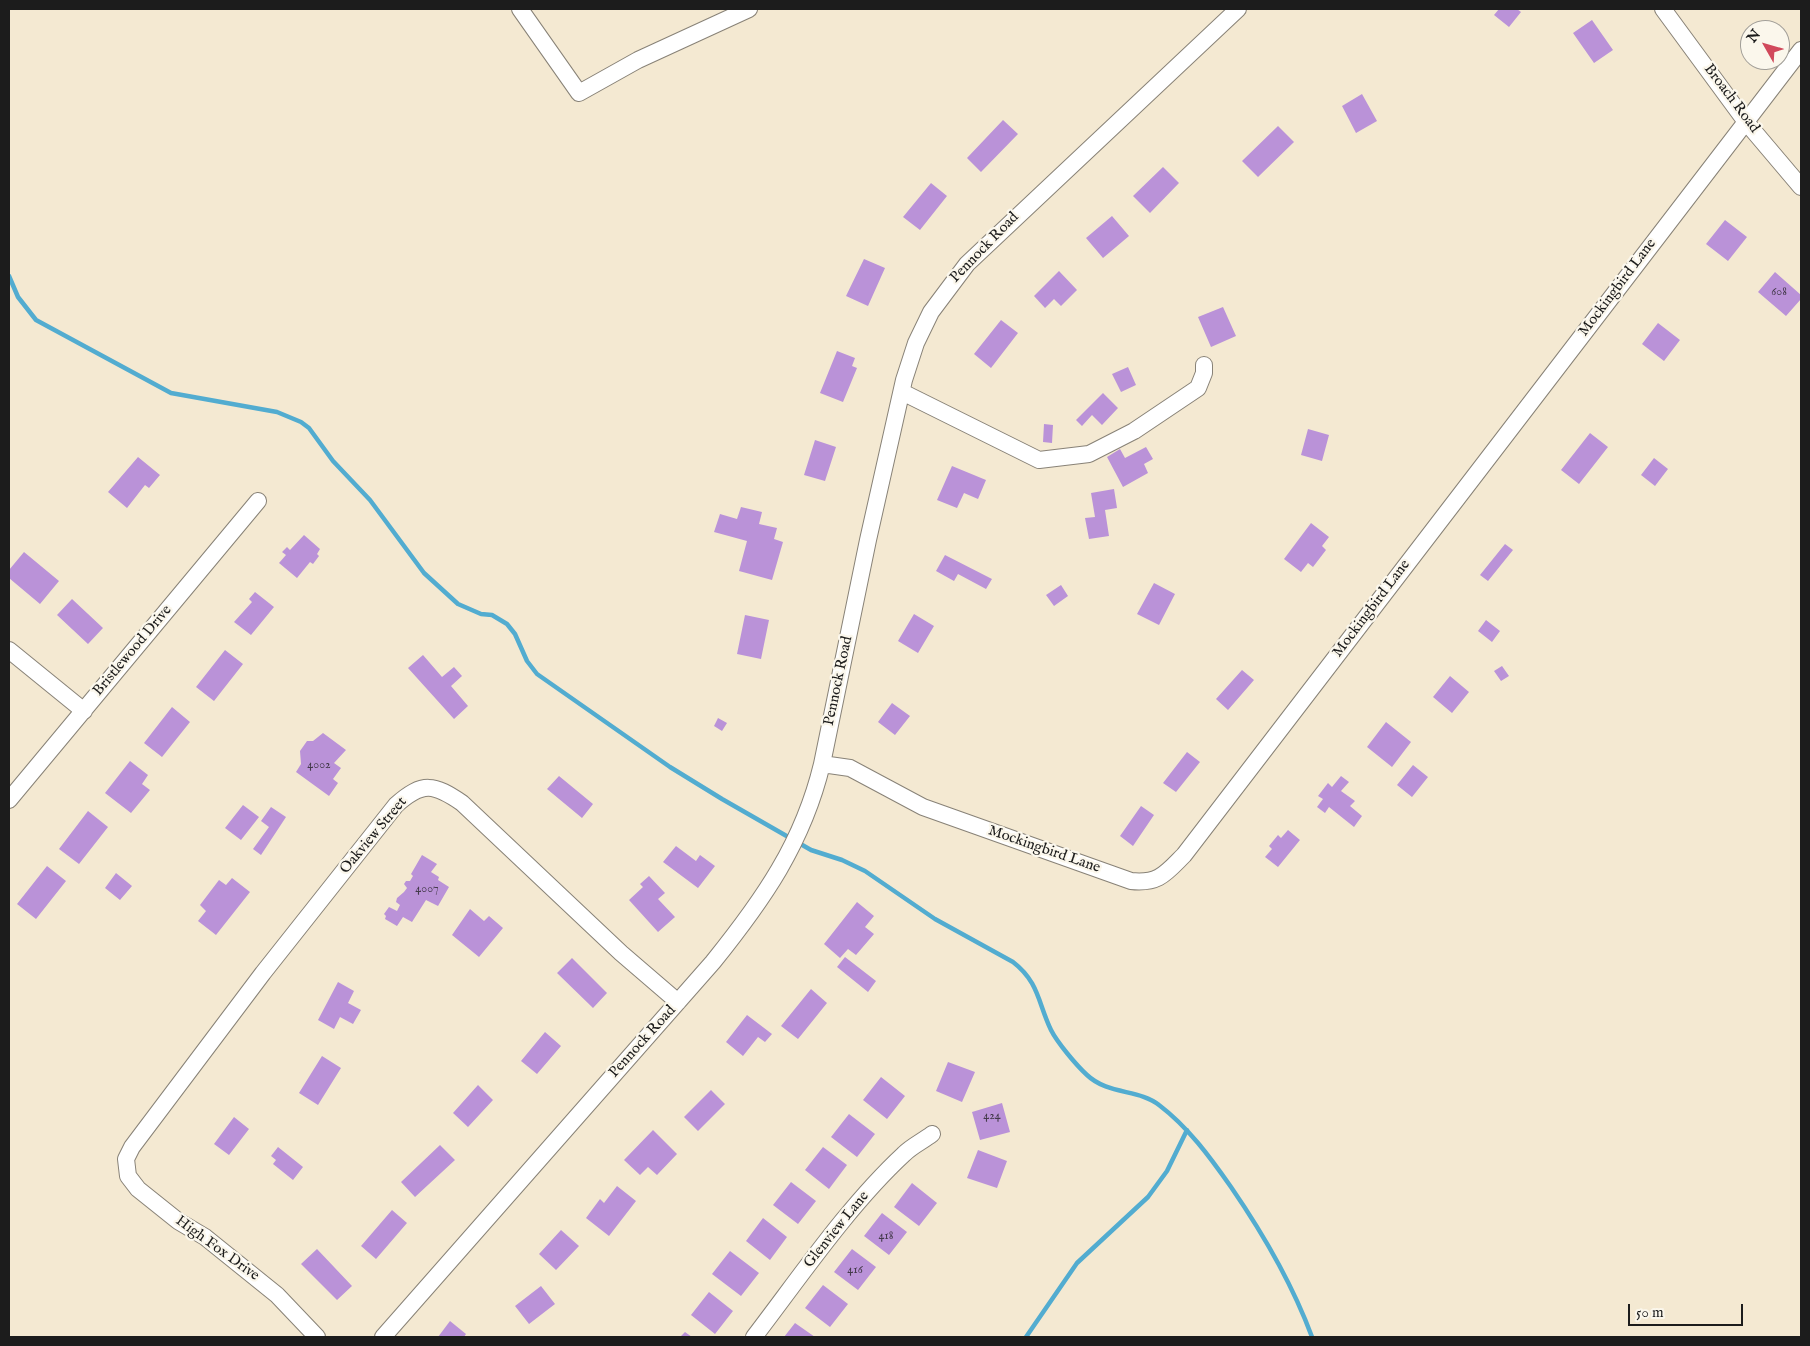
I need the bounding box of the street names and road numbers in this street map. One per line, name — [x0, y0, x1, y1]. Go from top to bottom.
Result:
street label: Broach Road — [1699, 61, 1763, 137]
street label: Pennock Road — [947, 209, 1023, 287]
street label: Mockingbird Lane — [1575, 236, 1661, 340]
street label: Mockingbird Lane — [1329, 557, 1415, 661]
street label: Bristlewood Drive — [90, 602, 176, 700]
street label: Pennock Road — [821, 635, 857, 727]
street label: Oakview Street — [337, 794, 411, 878]
street label: Mockingbird Lane — [986, 822, 1102, 878]
street label: Pennock Road — [606, 1002, 680, 1082]
street label: Glenview Lane — [801, 1188, 873, 1272]
street label: High Fox Drive — [172, 1213, 262, 1285]

